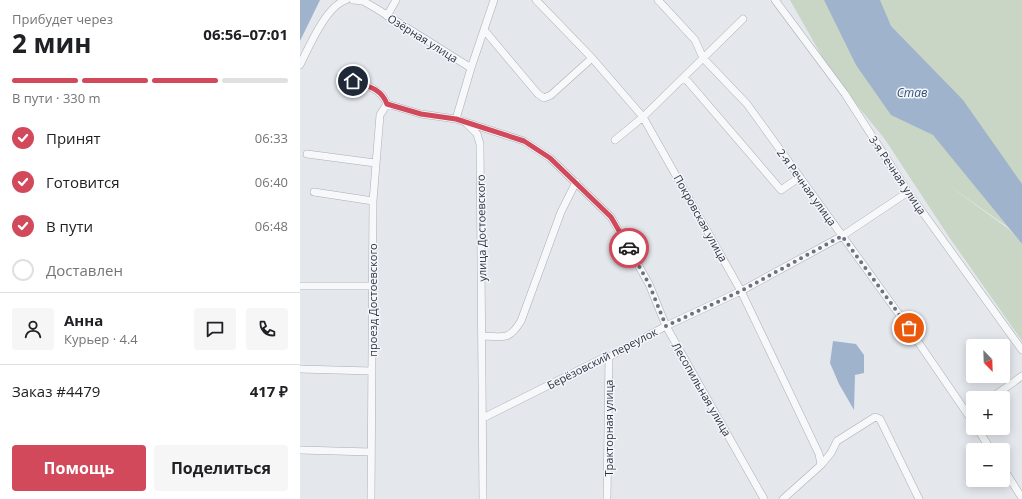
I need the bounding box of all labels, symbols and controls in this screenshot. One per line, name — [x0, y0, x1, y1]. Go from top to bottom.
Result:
text: Прибудет через — [12, 10, 113, 28]
street label: Озёрная улица — [385, 10, 461, 66]
text: 06:56–07:01 — [203, 24, 288, 44]
text: 2 мин — [12, 25, 92, 61]
pin — [336, 64, 370, 98]
icon: home — [342, 70, 364, 92]
water label: Став — [897, 84, 928, 101]
text: В пути · 330 m — [12, 89, 101, 107]
icon: check — [12, 127, 34, 149]
text: Принят — [46, 128, 101, 148]
text: 06:33 — [255, 129, 288, 147]
street label: 3-я Речная улица — [866, 133, 930, 217]
street label: 2-я Речная улица — [774, 145, 840, 229]
icon: check — [12, 171, 34, 193]
text: Готовится — [46, 172, 120, 192]
street label: Покровская улица — [671, 172, 731, 264]
text: 06:40 — [255, 173, 288, 191]
street label: улица Достоевского — [473, 174, 489, 282]
icon: check — [12, 215, 34, 237]
text: В пути — [46, 216, 93, 236]
text: 06:48 — [255, 217, 288, 235]
courier — [609, 228, 649, 268]
icon: car — [618, 237, 640, 259]
street label: проезд Достоевского — [365, 243, 380, 357]
text: Доставлен — [46, 260, 123, 280]
button: person — [12, 308, 54, 350]
button: chat — [194, 308, 236, 350]
button: phone — [246, 308, 288, 350]
text: Анна — [64, 310, 103, 330]
pin — [892, 311, 926, 345]
icon: bag — [898, 317, 920, 339]
street label: Берёзовский переулок — [544, 324, 660, 392]
text: Курьер · 4.4 — [64, 330, 138, 348]
street label: Лесопильная улица — [669, 339, 735, 439]
north arrow — [966, 339, 1010, 383]
map controls — [966, 339, 1010, 487]
street label: Тракторная улица — [601, 380, 616, 476]
text: Заказ #4479 — [12, 381, 100, 401]
text: 417 ₽ — [250, 381, 288, 401]
button: + — [966, 391, 1010, 435]
button: − — [966, 443, 1010, 487]
button: Помощь — [12, 445, 146, 491]
button: Поделиться — [154, 445, 288, 491]

